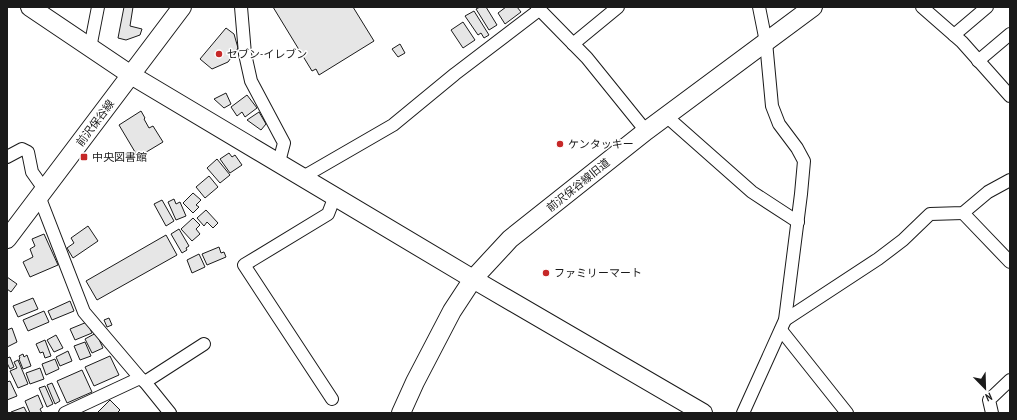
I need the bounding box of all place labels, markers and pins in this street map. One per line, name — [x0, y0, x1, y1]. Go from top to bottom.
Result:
place label: セブン-イレブン — [227, 47, 307, 61]
marker: セブン-イレブン — [214, 49, 224, 59]
place label: ケンタッキー — [568, 137, 634, 151]
marker: ケンタッキー — [555, 139, 565, 149]
place label: 中央図書館 — [92, 150, 147, 164]
marker: 中央図書館 — [79, 152, 89, 162]
place label: ファミリーマート — [554, 266, 642, 280]
marker: ファミリーマート — [541, 268, 551, 278]

